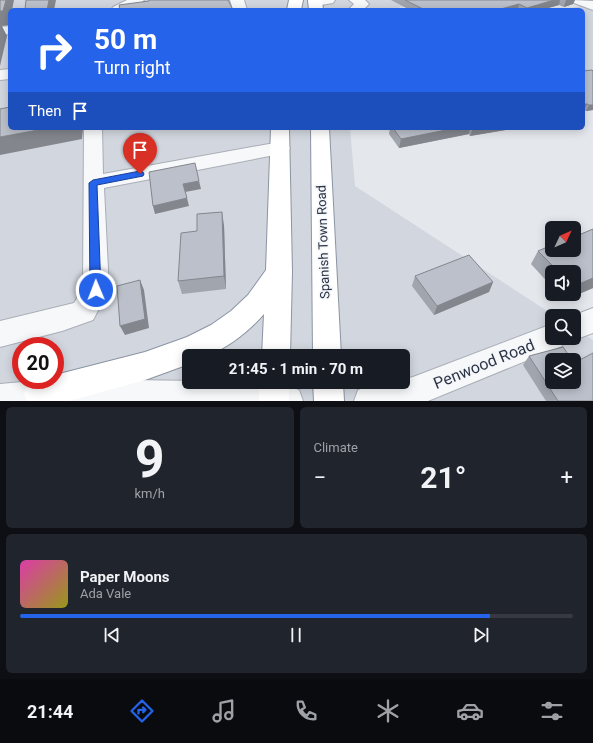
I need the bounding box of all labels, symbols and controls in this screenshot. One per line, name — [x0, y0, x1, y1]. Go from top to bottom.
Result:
text: 50 m — [94, 23, 157, 56]
icon: right — [28, 24, 80, 76]
text: Turn right — [94, 57, 171, 78]
icon: arrive — [69, 100, 91, 122]
text: Then — [28, 102, 61, 120]
pin — [123, 133, 157, 174]
icon: arrive — [129, 139, 151, 161]
street label: Spanish Town Road — [314, 185, 332, 299]
north arrow — [545, 221, 581, 257]
map controls — [545, 221, 581, 389]
button: sound — [545, 265, 581, 301]
position arrow — [75, 269, 117, 311]
button: search — [545, 309, 581, 345]
street label: Penwood Road — [431, 335, 537, 393]
speed limit sign: 20 — [12, 337, 64, 389]
button: layers — [545, 353, 581, 389]
text: 21:45 · 1 min · 70 m — [229, 360, 363, 378]
text: 9 — [135, 429, 165, 490]
text: Climate — [314, 440, 358, 455]
text: 21° — [420, 460, 466, 495]
text: − — [314, 465, 326, 490]
text: + — [561, 465, 573, 490]
text: km/h — [134, 486, 165, 501]
text: Paper Moons — [80, 568, 170, 586]
text: Ada Vale — [80, 586, 131, 601]
icon: previous — [101, 624, 123, 646]
icon: pause — [285, 624, 307, 646]
icon: next — [470, 624, 492, 646]
icon: directions — [128, 697, 156, 725]
icon: music — [210, 697, 238, 725]
icon: phone — [292, 697, 320, 725]
icon: climate — [374, 697, 402, 725]
icon: car — [456, 697, 484, 725]
icon: filters — [538, 697, 566, 725]
text: 21:44 — [27, 701, 73, 722]

